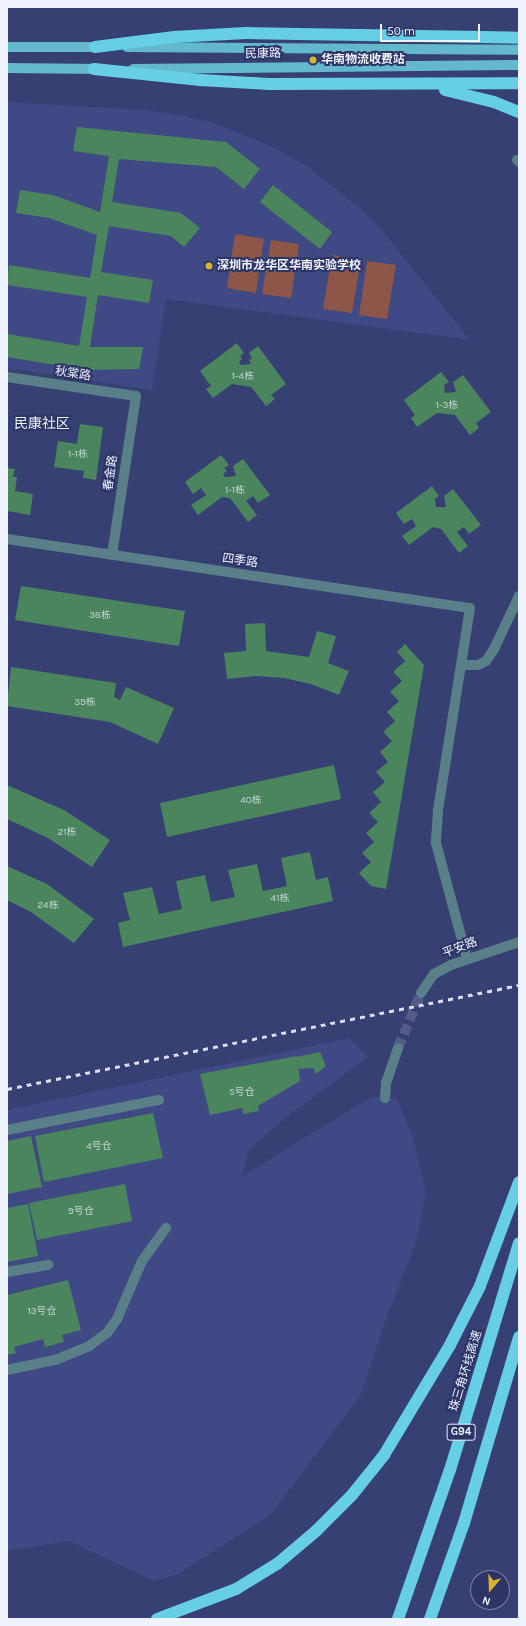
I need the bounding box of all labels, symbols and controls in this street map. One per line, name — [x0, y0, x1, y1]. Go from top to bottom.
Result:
scale bar — [382, 16, 482, 42]
text: 50 m — [387, 24, 415, 38]
street label: 民康路 — [245, 46, 281, 62]
place label: 华南物流收费站 — [321, 53, 405, 67]
marker: 华南物流收费站 — [308, 55, 318, 65]
place label: 深圳市龙华区华南实验学校 — [217, 259, 361, 273]
marker: 深圳市龙华区华南实验学校 — [204, 261, 214, 271]
street label: 秋棠路 — [54, 364, 92, 384]
house number: 1-4栋 — [232, 371, 254, 383]
house number: 1-3栋 — [436, 400, 458, 412]
district label: 民康社区 — [14, 416, 70, 432]
house number: 1-1栋 — [68, 449, 88, 461]
street label: 春金路 — [101, 454, 121, 492]
house number: 1-1栋 — [225, 485, 245, 497]
street label: 四季路 — [221, 551, 259, 571]
house number: 38栋 — [89, 610, 111, 622]
house number: 39栋 — [74, 697, 96, 709]
house number: 40栋 — [240, 795, 262, 807]
house number: 21栋 — [57, 827, 77, 839]
house number: 41栋 — [271, 893, 289, 905]
house number: 24栋 — [37, 900, 59, 912]
street label: 平安路 — [441, 935, 479, 961]
house number: 5号仓 — [229, 1087, 255, 1099]
house number: 4号仓 — [86, 1141, 112, 1153]
house number: 9号仓 — [68, 1206, 94, 1218]
house number: 13号仓 — [27, 1306, 57, 1318]
street label: 珠三角环线高速 — [447, 1329, 485, 1413]
road number: G94 — [446, 1423, 476, 1441]
north arrow — [470, 1570, 510, 1610]
text: N — [480, 1593, 492, 1608]

